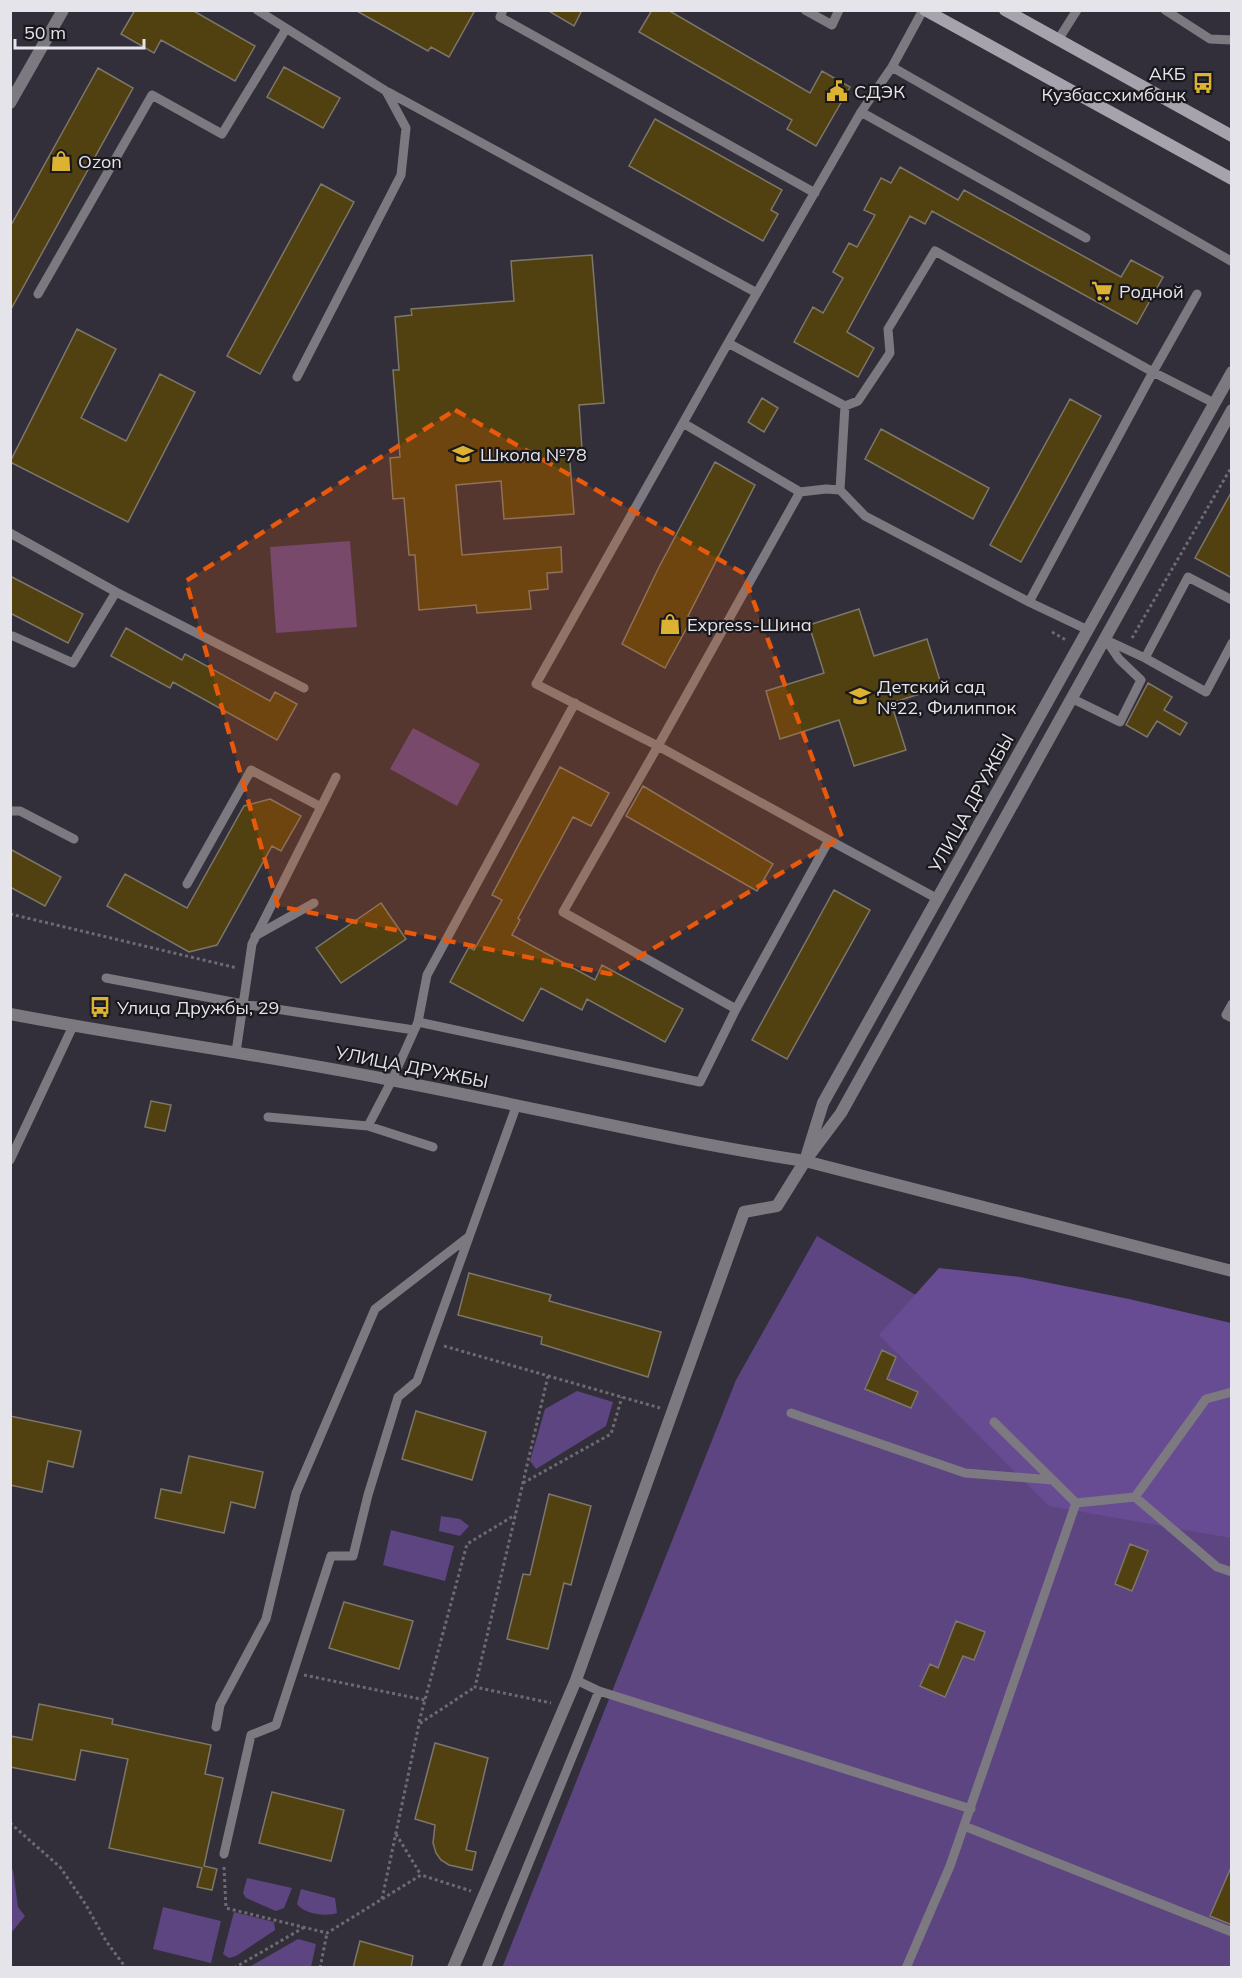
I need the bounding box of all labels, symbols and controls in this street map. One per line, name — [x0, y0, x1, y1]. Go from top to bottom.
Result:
scale bar — [15, 12, 144, 50]
text: 50 m — [24, 21, 66, 44]
place label: АКБ Кузбассхимбанк — [1042, 62, 1186, 106]
bus stop icon: АКБ Кузбассхимбанк — [1191, 71, 1215, 95]
public building icon: СДЭК — [825, 79, 849, 103]
place label: СДЭК — [854, 80, 905, 103]
shop icon: Ozon — [49, 149, 73, 173]
place label: Ozon — [78, 150, 122, 173]
supermarket icon: Родной — [1090, 279, 1114, 303]
place label: Родной — [1119, 280, 1184, 303]
school or university icon: Школа №78 — [451, 442, 475, 466]
place label: Школа №78 — [480, 443, 587, 466]
shop icon: Express-Шина — [658, 612, 682, 636]
place label: Express-Шина — [687, 613, 812, 636]
place label: Детский сад №22, Филиппок — [877, 675, 1016, 719]
school or university icon: Детский сад №22, Филиппок — [848, 684, 872, 708]
street label: УЛИЦА ДРУЖБЫ — [923, 729, 1019, 877]
bus stop icon: Улица Дружбы, 29 — [88, 995, 112, 1019]
place label: Улица Дружбы, 29 — [116, 996, 279, 1019]
street label: УЛИЦА ДРУЖБЫ — [333, 1041, 490, 1093]

